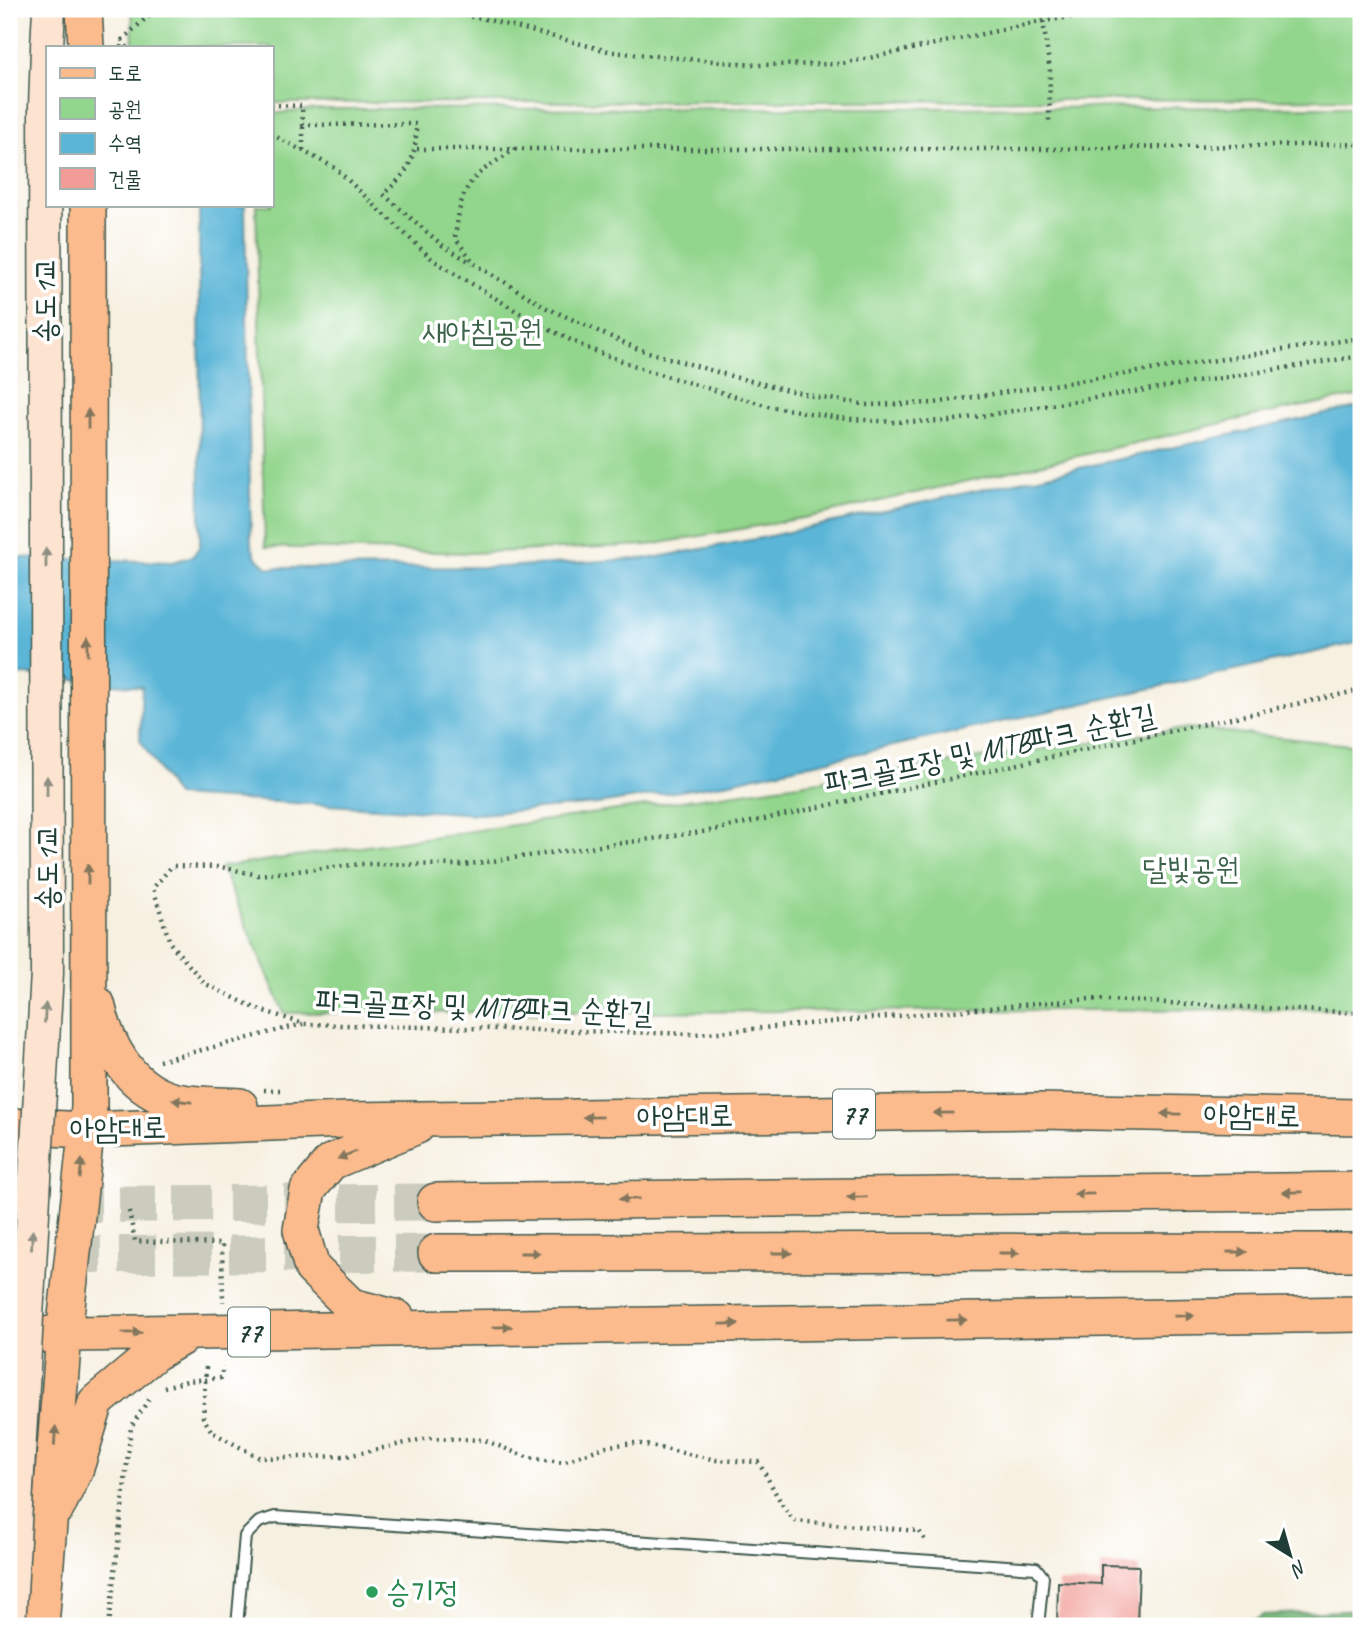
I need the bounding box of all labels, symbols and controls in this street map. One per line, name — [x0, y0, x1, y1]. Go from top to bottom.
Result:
legend — [46, 46, 273, 206]
text: 도로 — [108, 60, 142, 86]
text: 공원 — [108, 96, 142, 122]
text: 수역 — [108, 130, 142, 156]
text: 건물 — [108, 166, 142, 192]
street label: 송도1교 — [26, 257, 64, 343]
park label: 새아침공원 — [422, 312, 542, 350]
one-way arrow — [82, 408, 94, 430]
one-way arrow — [40, 547, 52, 569]
one-way arrow — [82, 635, 94, 657]
street label: 파크골프장 및 MTB파크 순환길 — [821, 695, 1159, 803]
one-way arrow — [41, 774, 53, 796]
street label: 송도1교 — [28, 824, 66, 910]
park label: 달빛공원 — [1143, 850, 1239, 888]
one-way arrow — [82, 863, 94, 885]
street label: 파크골프장 및 MTB파크 순환길 — [315, 982, 653, 1032]
one-way arrow — [40, 1002, 51, 1024]
road number: 77 — [833, 1090, 875, 1138]
one-way arrow — [171, 1095, 193, 1106]
street label: 아암대로 — [1203, 1095, 1301, 1135]
street label: 아암대로 — [636, 1096, 734, 1136]
one-way arrow — [932, 1107, 954, 1118]
street label: 아암대로 — [69, 1108, 167, 1148]
one-way arrow — [1159, 1108, 1181, 1119]
one-way arrow — [582, 1111, 604, 1123]
one-way arrow — [337, 1149, 358, 1160]
one-way arrow — [76, 1158, 87, 1180]
one-way arrow — [1282, 1186, 1304, 1197]
one-way arrow — [1073, 1188, 1095, 1200]
one-way arrow — [846, 1191, 868, 1203]
one-way arrow — [618, 1194, 640, 1205]
one-way arrow — [27, 1229, 38, 1251]
one-way arrow — [1226, 1246, 1248, 1258]
one-way arrow — [519, 1247, 541, 1259]
one-way arrow — [771, 1247, 793, 1259]
one-way arrow — [999, 1247, 1021, 1259]
road number: 77 — [228, 1308, 270, 1356]
one-way arrow — [1174, 1311, 1196, 1322]
one-way arrow — [946, 1314, 968, 1326]
one-way arrow — [719, 1318, 741, 1330]
one-way arrow — [491, 1322, 513, 1333]
one-way arrow — [121, 1328, 143, 1339]
one-way arrow — [50, 1425, 61, 1447]
north arrow — [1254, 1520, 1324, 1590]
text: N — [1285, 1555, 1312, 1583]
place label: 승기정 — [386, 1573, 458, 1611]
marker: 승기정 — [364, 1584, 380, 1600]

